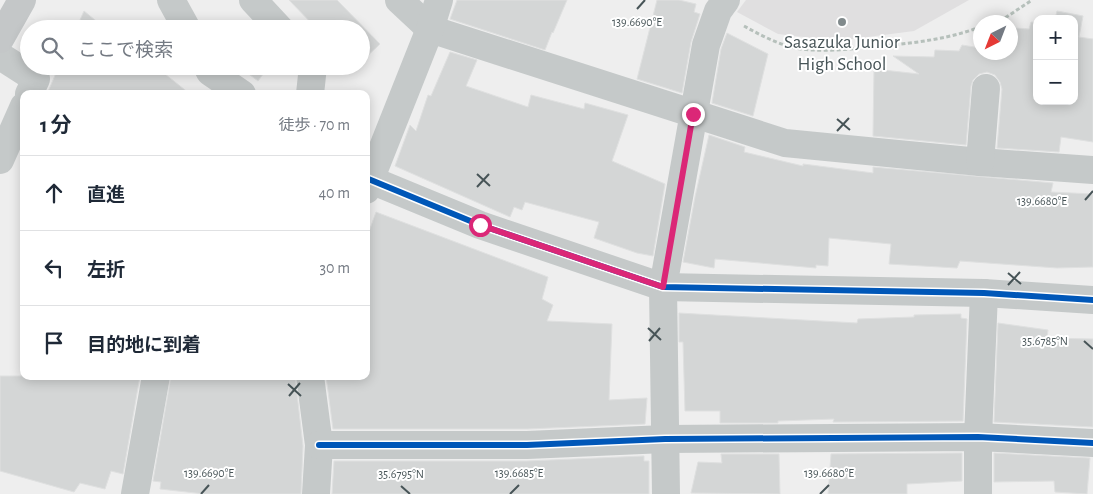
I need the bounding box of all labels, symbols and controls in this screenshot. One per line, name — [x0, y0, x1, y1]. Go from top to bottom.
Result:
north arrow — [973, 15, 1018, 60]
map controls — [1033, 15, 1078, 105]
button: + — [1033, 15, 1078, 60]
text: 139.6690°E — [612, 16, 662, 28]
marker: Sasazuka Junior High School — [836, 16, 848, 28]
search box — [20, 20, 370, 75]
place label: Sasazuka Junior High School — [784, 33, 900, 74]
icon: search — [38, 34, 66, 62]
text: ここで検索 — [78, 41, 173, 60]
button: − — [1033, 60, 1078, 105]
route end — [682, 103, 705, 126]
text: 1 分 — [40, 115, 72, 136]
text: 徒歩 · 70 m — [278, 117, 350, 133]
icon: ahead — [40, 179, 68, 207]
text: 40 m — [318, 185, 350, 201]
text: 直進 — [87, 186, 125, 205]
text: 139.6680°E — [1017, 195, 1067, 207]
route start — [469, 214, 492, 237]
icon: left — [40, 254, 68, 282]
text: 30 m — [320, 260, 350, 276]
text: 左折 — [87, 261, 125, 280]
icon: arrive — [40, 329, 68, 357]
text: 35.6785°N — [1022, 335, 1068, 347]
text: 目的地に到着 — [87, 336, 201, 355]
text: 139.6690°E — [184, 467, 234, 479]
text: 139.6685°E — [495, 467, 544, 479]
text: 139.6680°E — [804, 467, 854, 479]
text: 35.6795°N — [378, 468, 424, 480]

